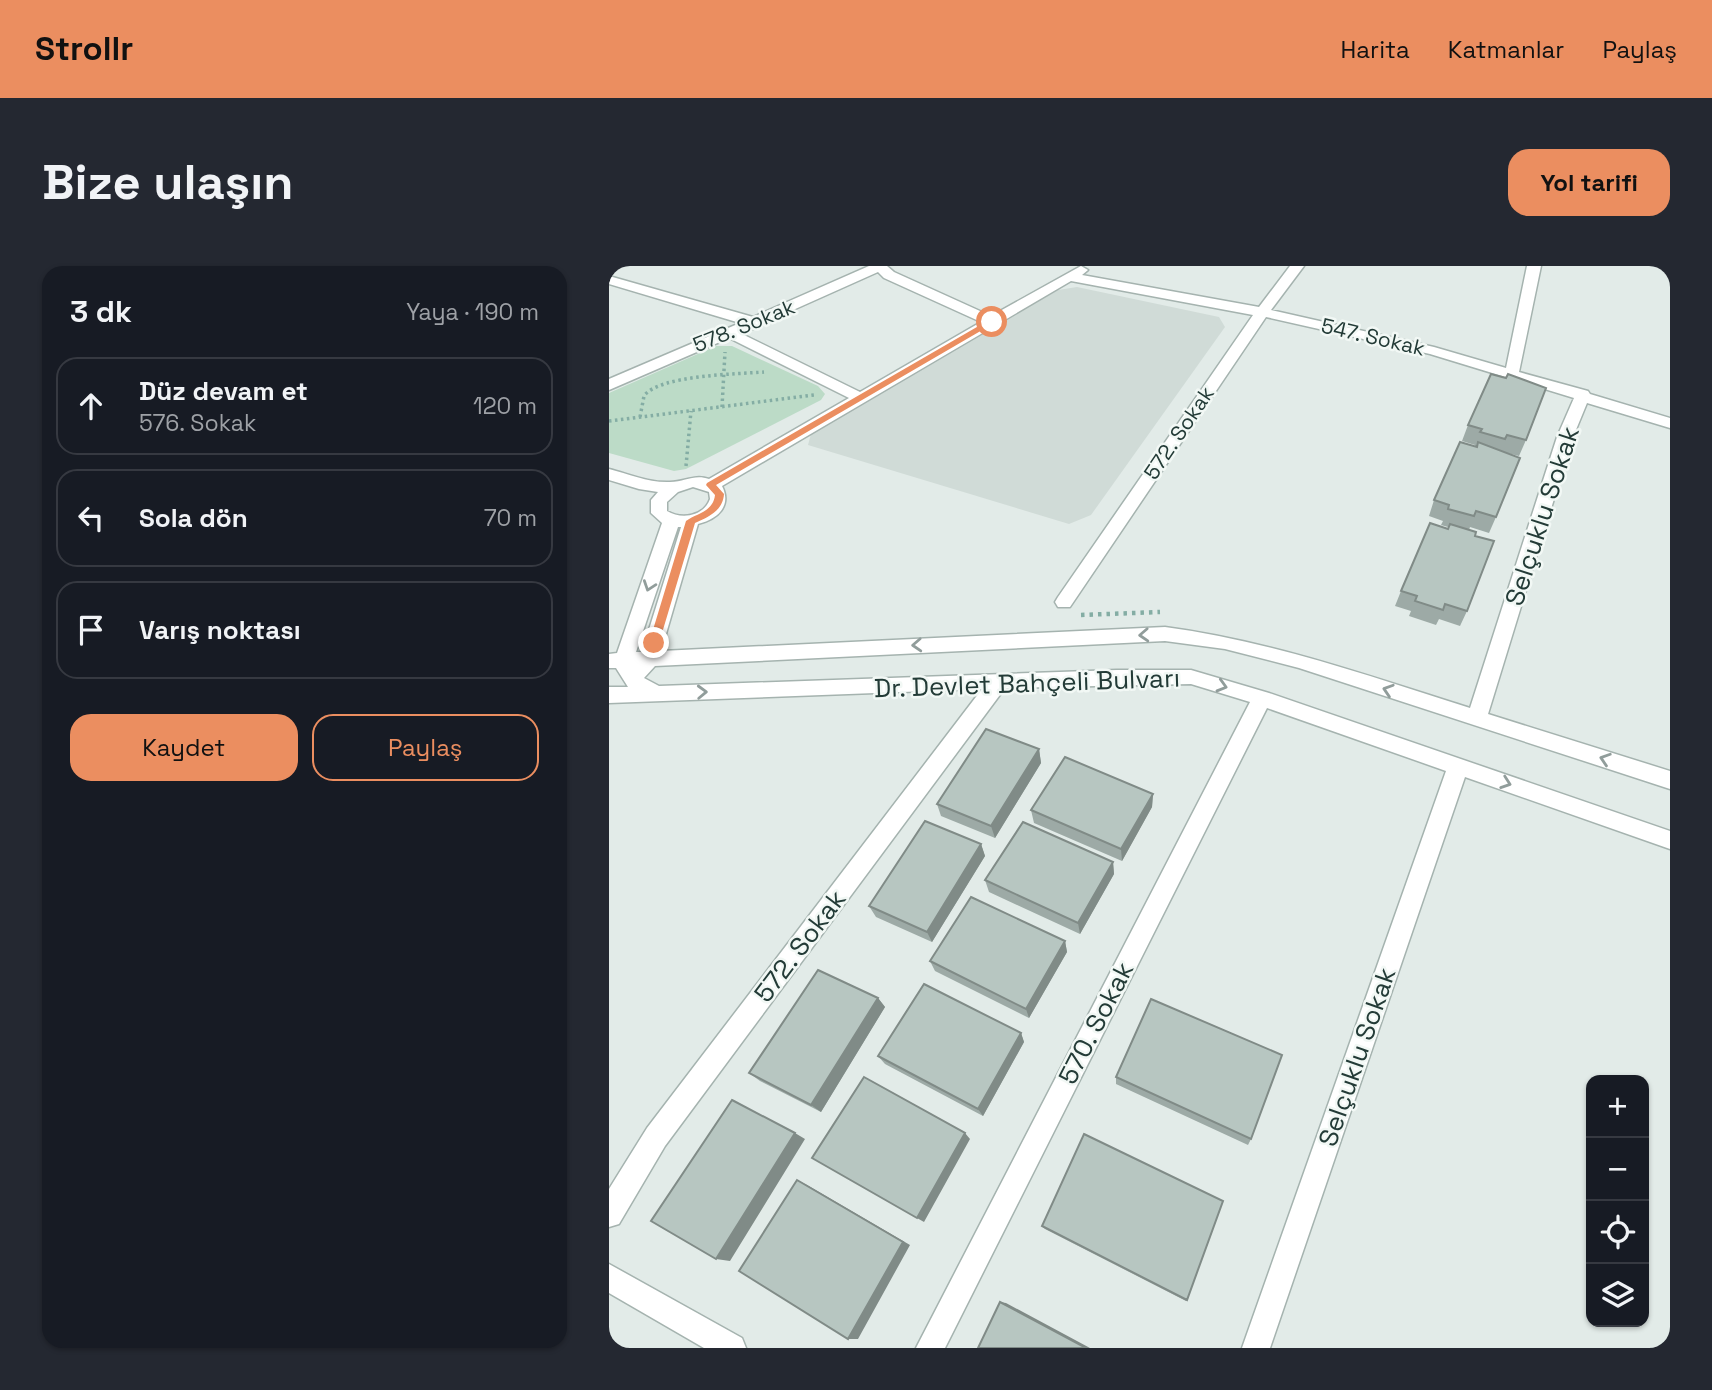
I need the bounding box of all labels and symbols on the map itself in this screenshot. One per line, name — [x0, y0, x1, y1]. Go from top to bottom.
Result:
street label: 578. Sokak — [689, 293, 799, 358]
route start — [976, 306, 1007, 337]
street label: 547. Sokak — [1319, 311, 1428, 362]
street label: 572. Sokak — [1137, 381, 1220, 485]
street label: Selçuklu Sokak — [1497, 422, 1587, 610]
one-way arrow — [643, 580, 657, 592]
route end — [638, 627, 669, 658]
one-way arrow — [1138, 627, 1149, 642]
one-way arrow — [911, 637, 922, 652]
street label: Dr. Devlet Bahçeli Bulvarı — [873, 661, 1181, 705]
one-way arrow — [1215, 678, 1227, 693]
one-way arrow — [1383, 683, 1395, 698]
one-way arrow — [696, 684, 707, 699]
one-way arrow — [1599, 753, 1611, 768]
one-way arrow — [1500, 775, 1512, 789]
street label: 572. Sokak — [747, 883, 853, 1009]
street label: 570. Sokak — [1051, 956, 1141, 1090]
street label: Selçuklu Sokak — [1311, 963, 1403, 1151]

